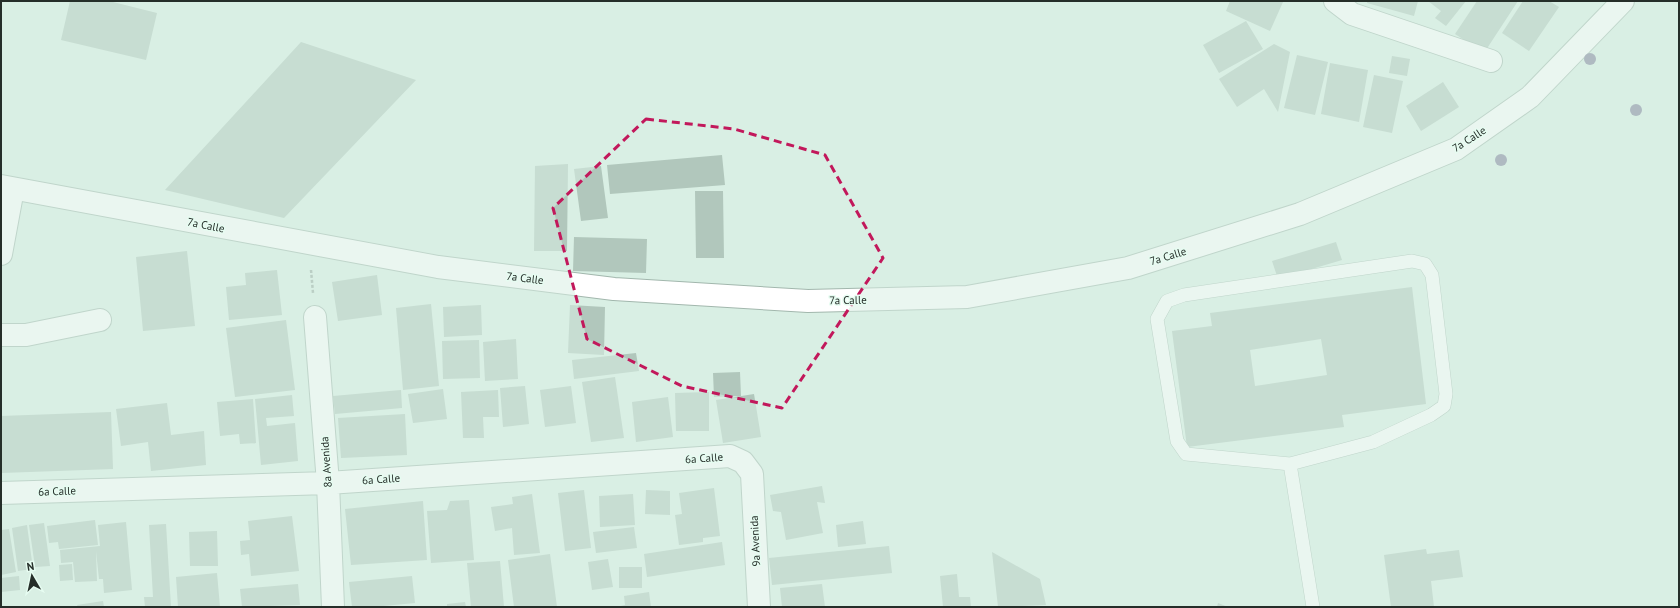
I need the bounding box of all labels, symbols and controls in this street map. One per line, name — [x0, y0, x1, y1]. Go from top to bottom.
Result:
street label: 7a Calle — [1449, 123, 1489, 155]
street label: 7a Calle — [186, 215, 226, 236]
street label: 7a Calle — [1148, 244, 1188, 268]
street label: 7a Calle — [506, 269, 545, 287]
street label: 7a Calle — [829, 293, 867, 307]
street label: 8a Avenida — [317, 436, 335, 488]
street label: 6a Calle — [685, 450, 724, 466]
street label: 6a Calle — [362, 471, 401, 487]
street label: 6a Calle — [38, 483, 77, 499]
street label: 9a Avenida — [747, 515, 763, 567]
north arrow — [12, 556, 52, 596]
text: N — [26, 559, 35, 574]

